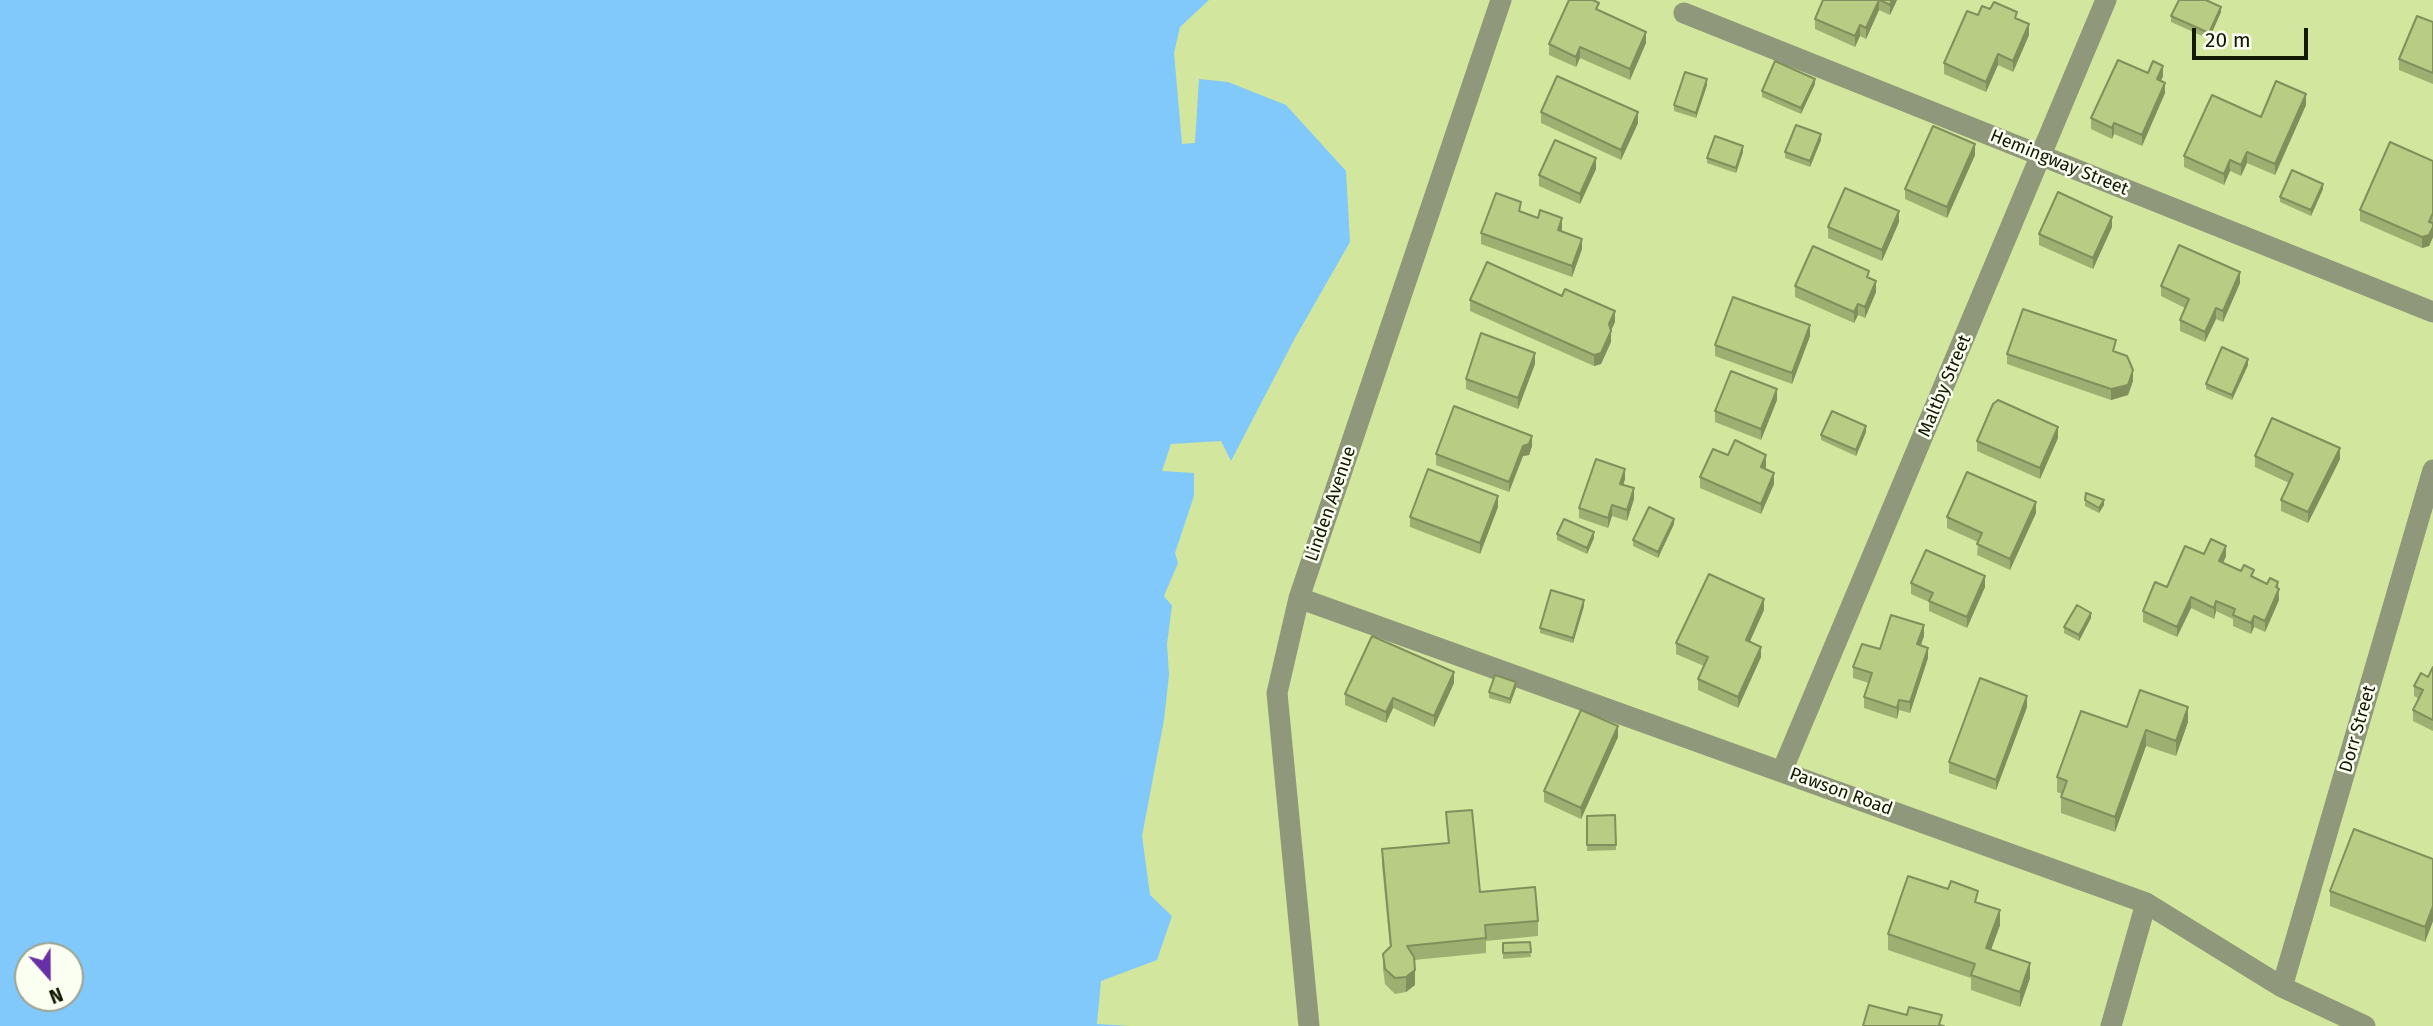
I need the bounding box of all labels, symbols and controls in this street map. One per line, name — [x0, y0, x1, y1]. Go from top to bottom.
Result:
scale bar — [2195, 14, 2310, 58]
text: 20 m — [2205, 27, 2251, 53]
street label: Hemingway Street — [1987, 125, 2131, 201]
street label: Maltby Street — [1914, 332, 1976, 440]
street label: Linden Avenue — [1301, 444, 1361, 564]
street label: Dorr Street — [2335, 683, 2381, 775]
street label: Pawson Road — [1787, 763, 1895, 821]
north arrow — [14, 942, 84, 1012]
text: N — [46, 982, 66, 1008]

